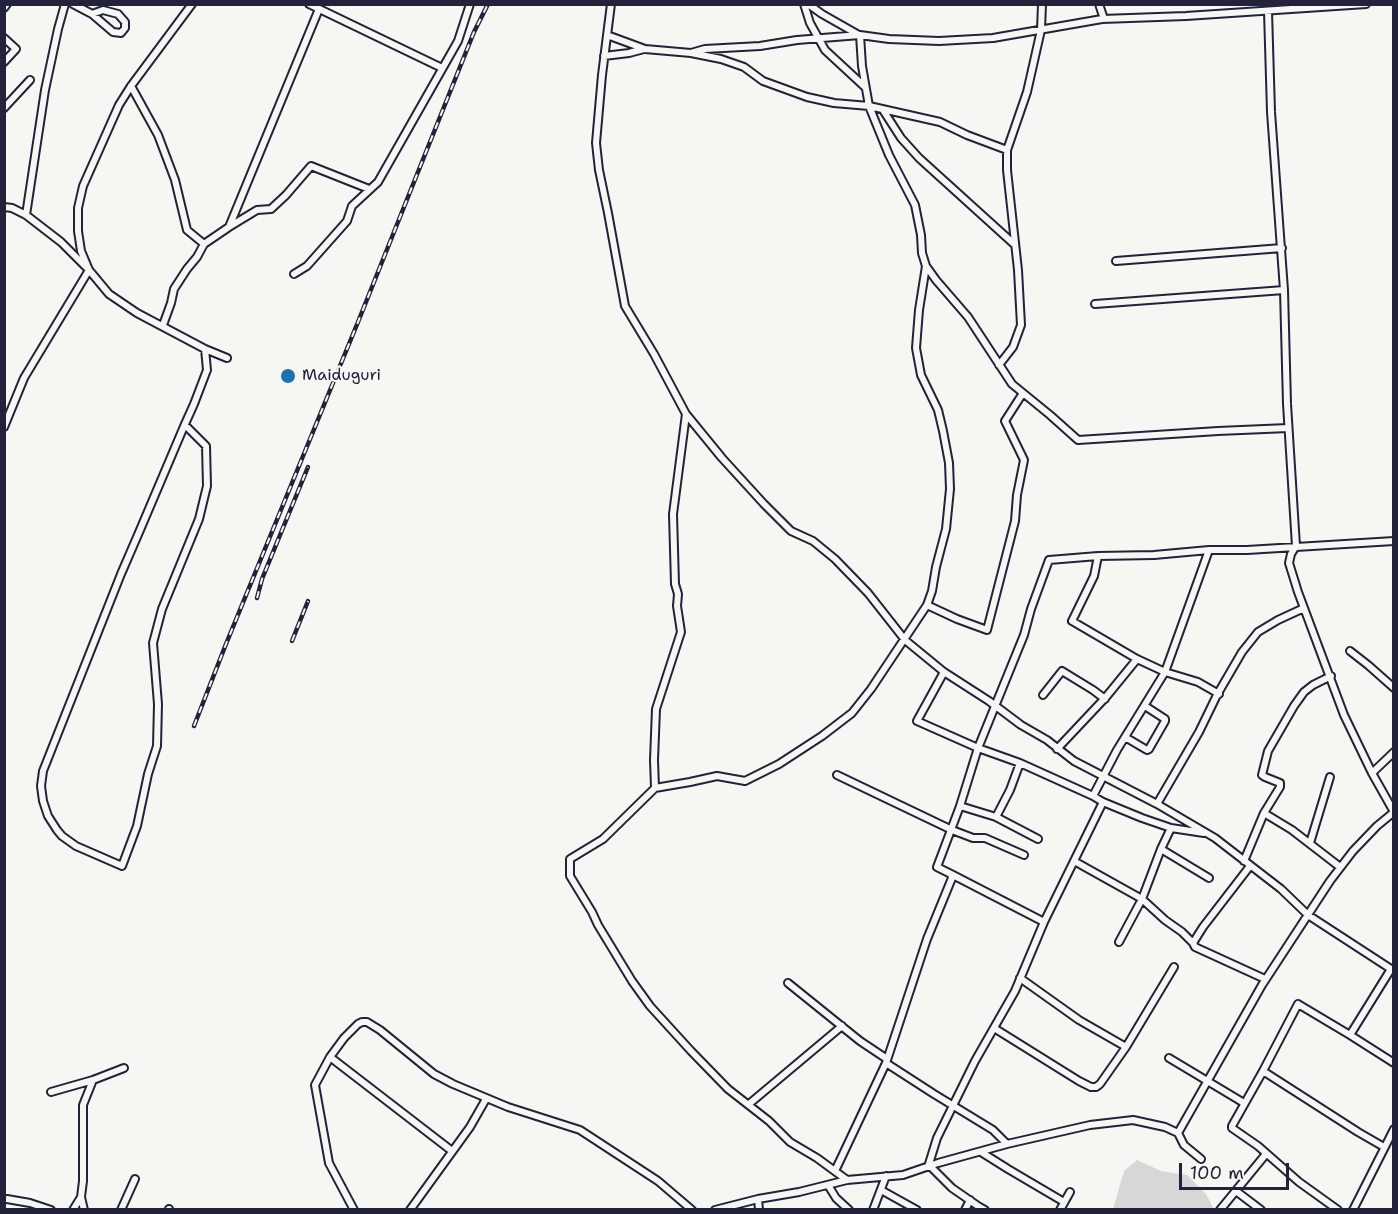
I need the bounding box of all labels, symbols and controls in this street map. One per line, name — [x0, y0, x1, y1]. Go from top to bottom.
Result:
place label: Maiduguri — [302, 366, 381, 386]
marker: Maiduguri — [279, 367, 297, 385]
scale bar — [1182, 1151, 1292, 1189]
text: 100 m — [1190, 1161, 1244, 1185]

